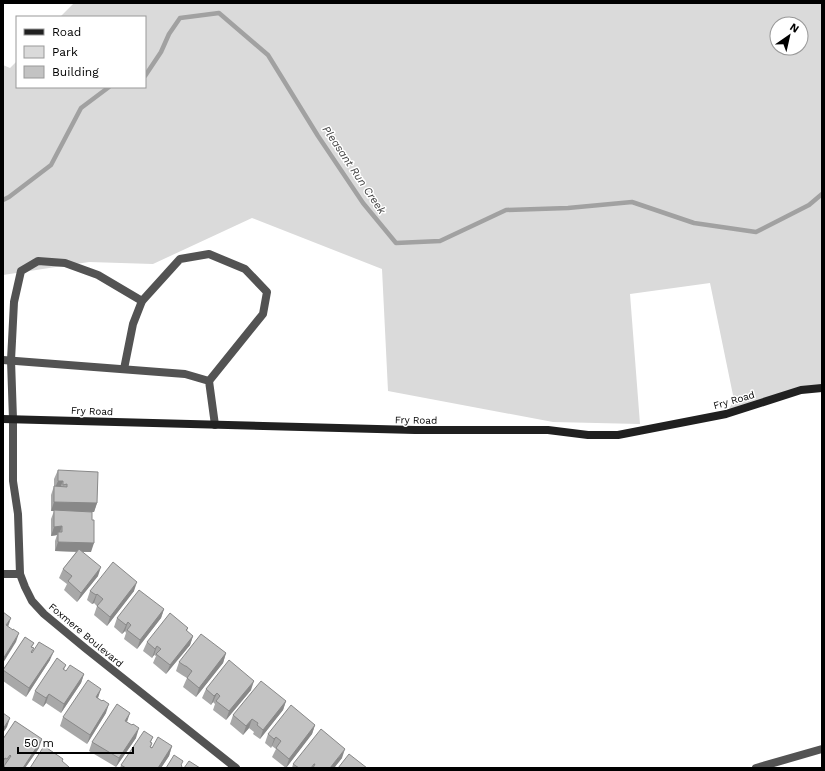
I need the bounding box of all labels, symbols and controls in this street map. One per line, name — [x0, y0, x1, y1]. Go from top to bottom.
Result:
legend — [16, 16, 146, 88]
north arrow — [769, 16, 809, 56]
text: N — [787, 20, 801, 36]
text: Road — [52, 25, 81, 39]
text: Park — [52, 45, 78, 59]
text: Building — [52, 65, 99, 79]
water label: Pleasant Run Creek — [320, 123, 389, 217]
street label: Fry Road — [712, 389, 756, 411]
street label: Fry Road — [71, 405, 113, 417]
street label: Fry Road — [395, 414, 437, 426]
street label: Foxmere Boulevard — [47, 601, 125, 669]
scale bar — [18, 729, 133, 755]
text: 50 m — [24, 736, 54, 750]

